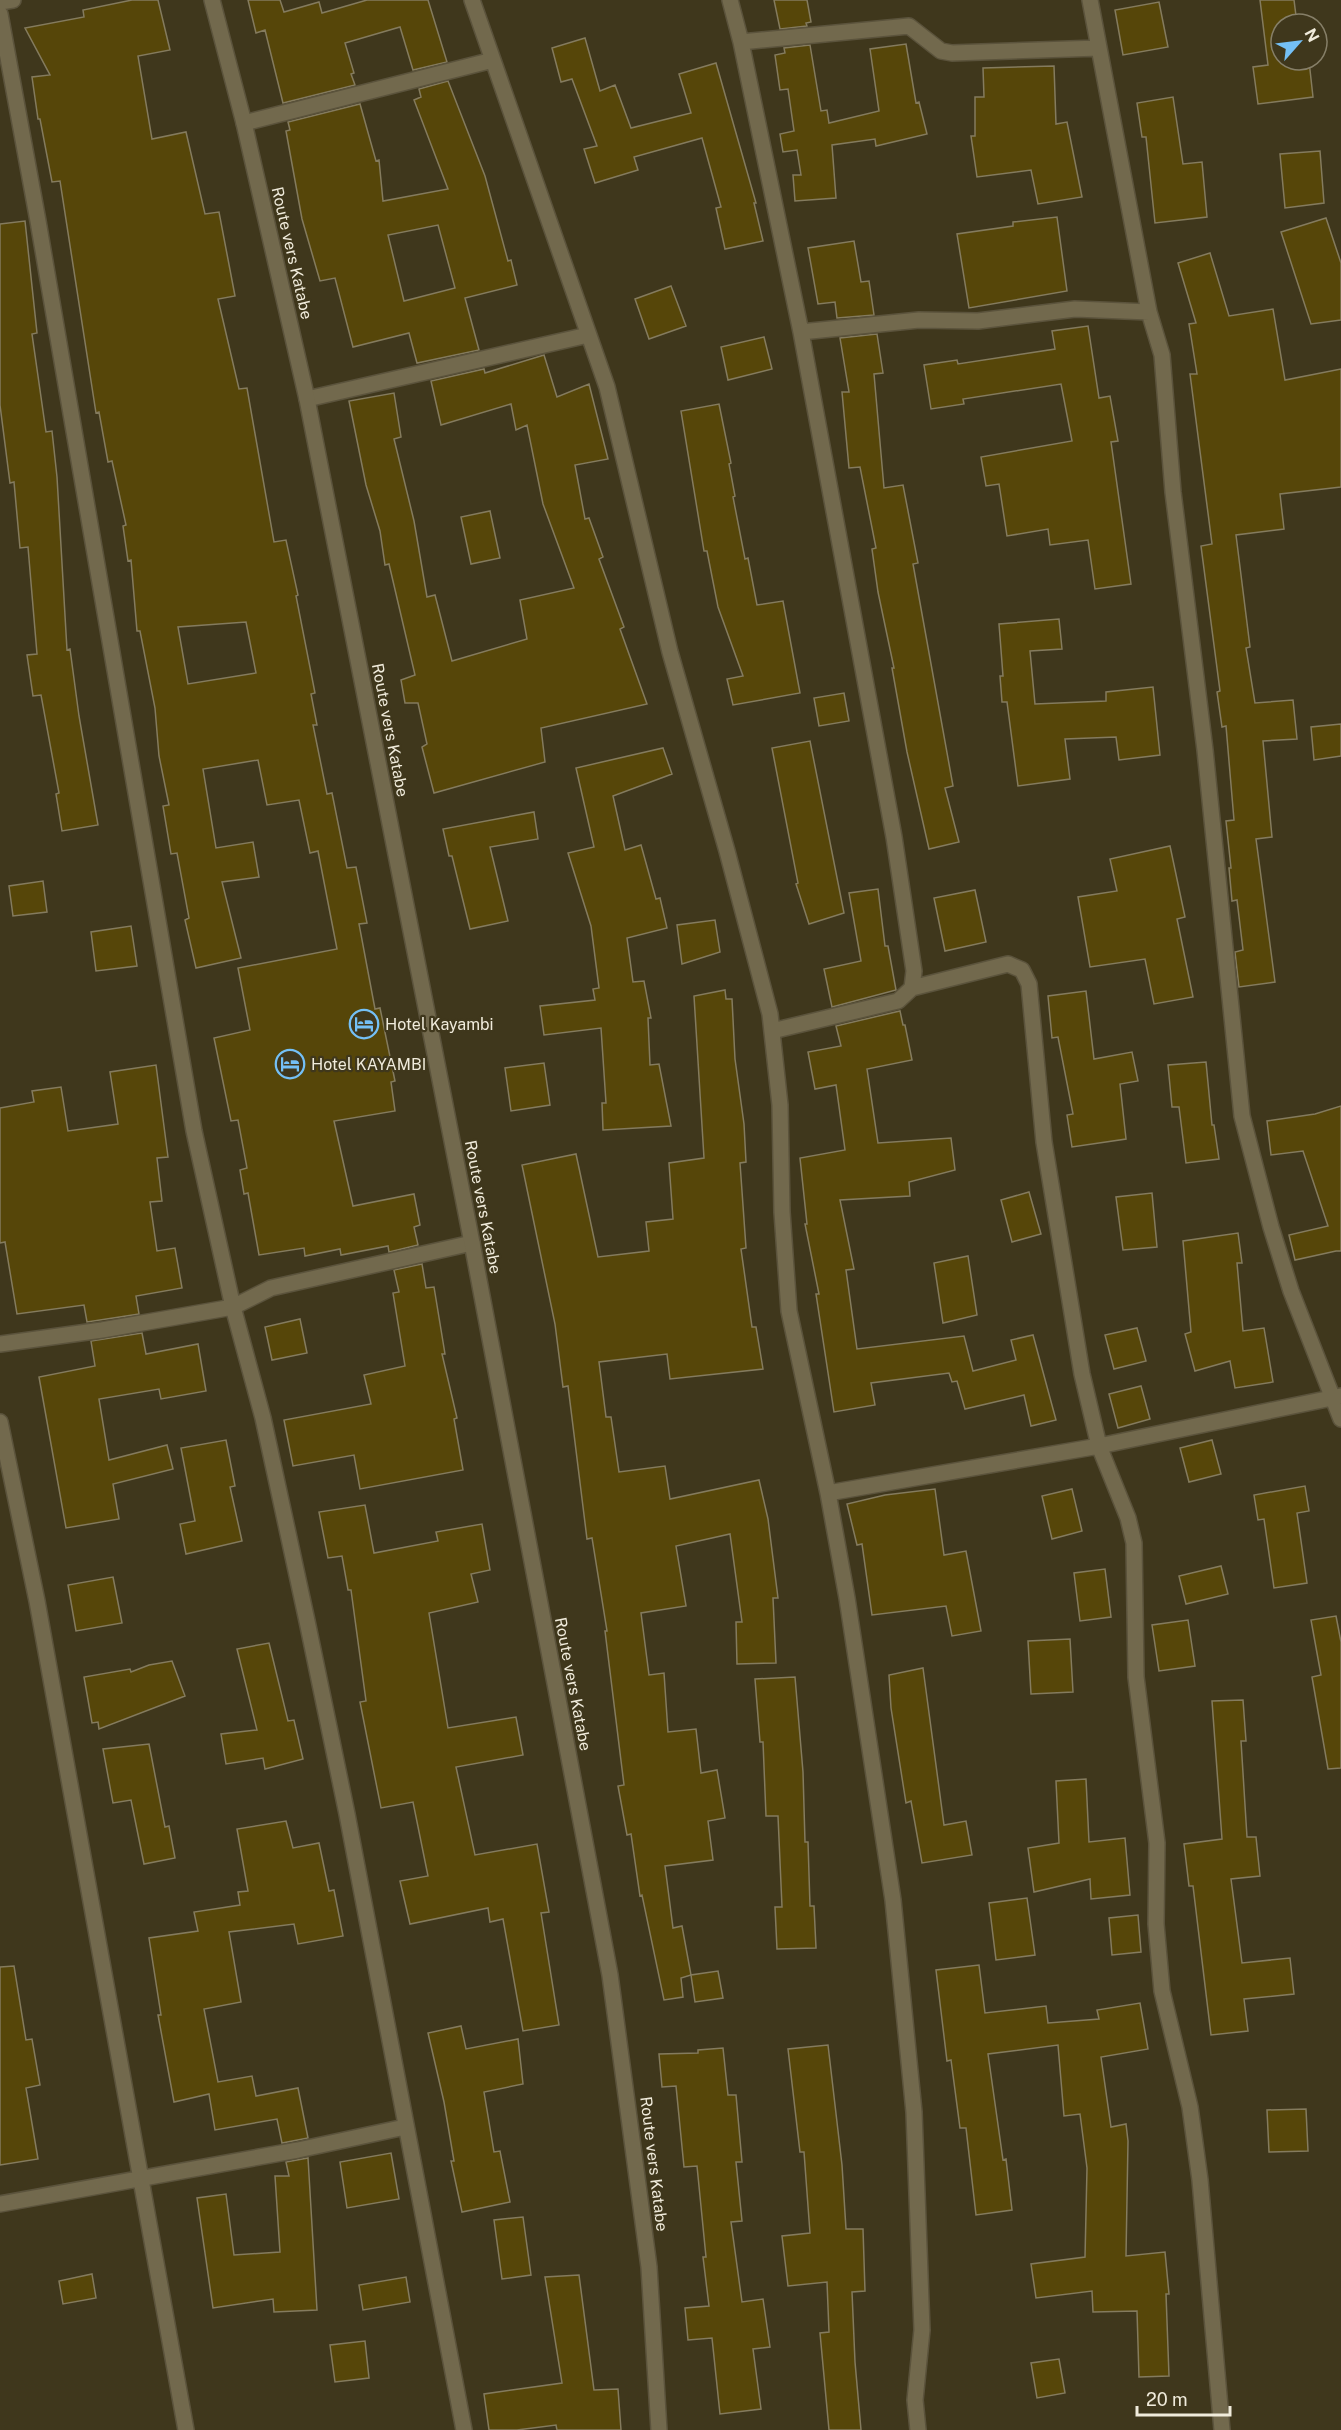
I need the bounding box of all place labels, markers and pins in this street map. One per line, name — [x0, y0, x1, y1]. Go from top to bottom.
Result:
hotel icon: Hotel Kayambi — [348, 1008, 380, 1040]
place label: Hotel Kayambi — [385, 1015, 494, 1034]
hotel icon: Hotel KAYAMBI — [274, 1048, 306, 1080]
place label: Hotel KAYAMBI — [311, 1055, 426, 1074]

